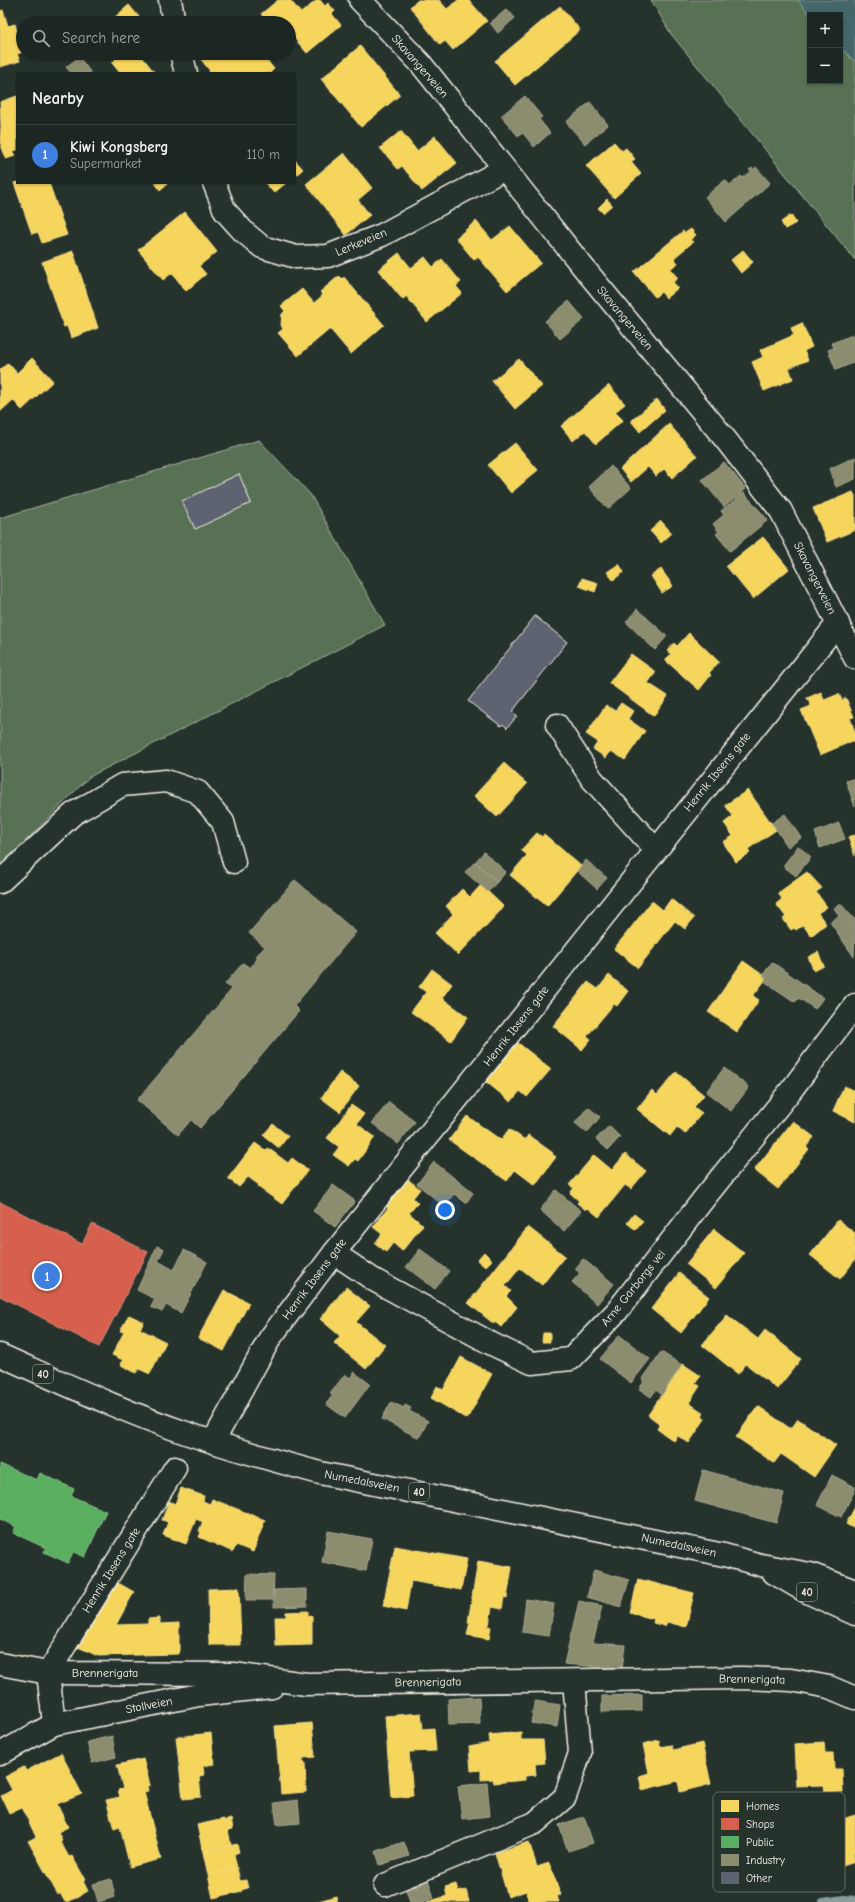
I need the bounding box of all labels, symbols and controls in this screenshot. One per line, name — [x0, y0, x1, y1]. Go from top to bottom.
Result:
map controls — [807, 12, 843, 84]
button: + — [807, 12, 843, 48]
search box — [16, 16, 296, 60]
icon: search — [30, 27, 52, 49]
text: Search here — [62, 29, 140, 47]
street label: Skavangerveien — [389, 31, 451, 101]
button: − — [807, 48, 843, 84]
text: Nearby — [32, 89, 83, 108]
text: Kiwi Kongsberg — [70, 138, 168, 156]
text: 1 — [42, 147, 48, 162]
text: 110 m — [247, 147, 280, 162]
text: Supermarket — [70, 156, 141, 171]
street label: Lerkeveien — [333, 225, 389, 259]
street label: Skavangerveien — [594, 283, 656, 353]
street label: Skavangerveien — [791, 540, 839, 616]
street label: Henrik Ibsens gate — [681, 730, 753, 814]
street label: Henrik Ibsens gate — [480, 983, 552, 1069]
your location — [435, 1200, 455, 1220]
street label: Henrik Ibsens gate — [279, 1236, 349, 1322]
street label: Arne Garborgs vei — [598, 1247, 668, 1329]
pin: 1 — [34, 1261, 60, 1291]
road number: 40 — [33, 1365, 53, 1383]
street label: Numedalsveien — [323, 1467, 401, 1495]
road number: 40 — [409, 1483, 429, 1501]
street label: Henrik Ibsens gate — [79, 1525, 143, 1615]
street label: Numedalsveien — [640, 1530, 718, 1560]
road number: 40 — [797, 1583, 817, 1601]
street label: Brennerigata — [72, 1666, 138, 1680]
street label: Brennerigata — [719, 1671, 785, 1687]
street label: Brennerigata — [395, 1674, 461, 1690]
street label: Stollveien — [124, 1694, 174, 1716]
legend — [713, 1792, 845, 1892]
text: Homes — [746, 1800, 779, 1813]
text: Shops — [746, 1818, 775, 1831]
text: Public — [746, 1836, 775, 1849]
text: Industry — [746, 1854, 785, 1867]
text: Other — [746, 1872, 773, 1885]

